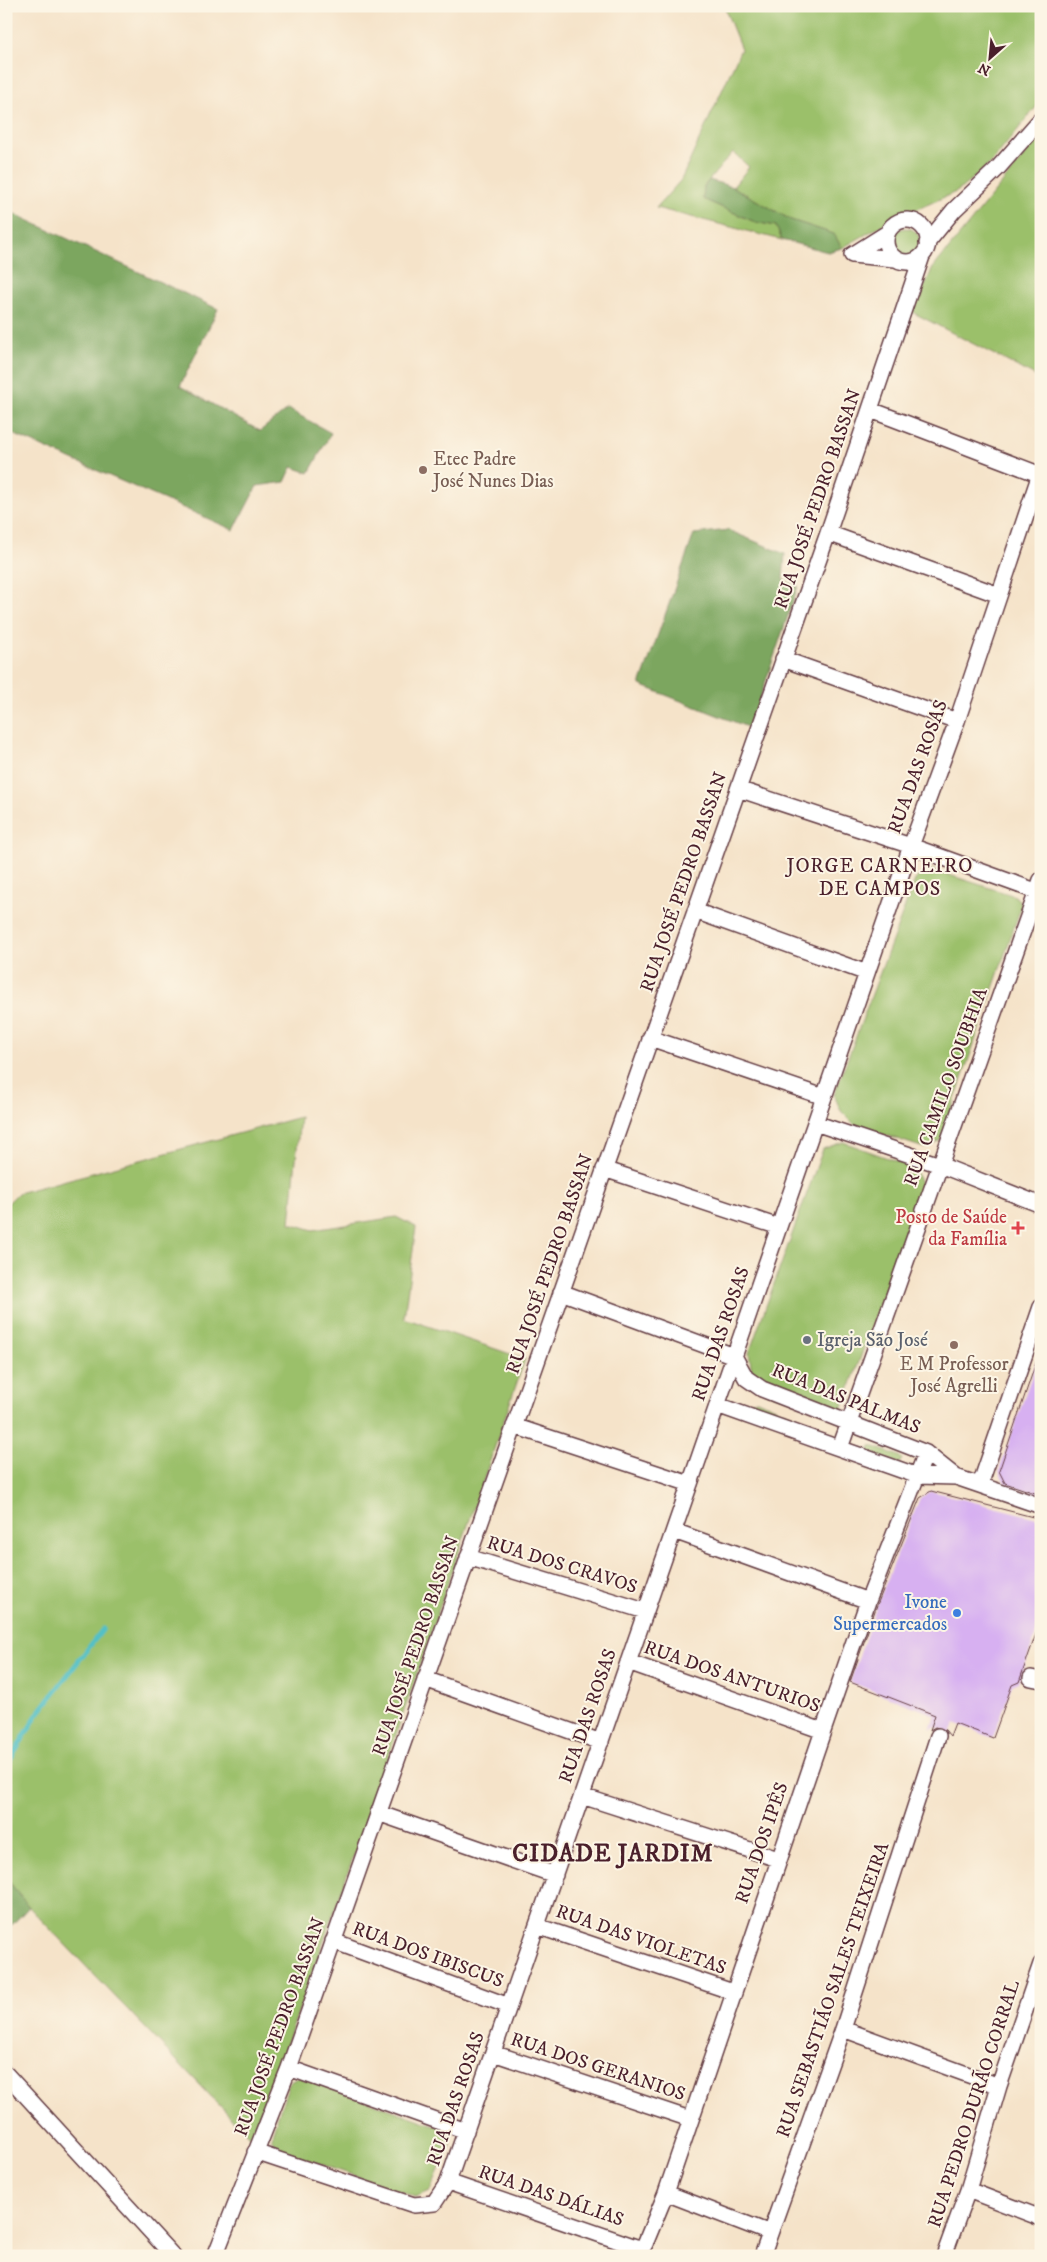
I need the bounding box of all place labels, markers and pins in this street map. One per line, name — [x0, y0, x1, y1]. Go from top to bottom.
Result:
place label: Etec Padre José Nunes Dias — [431, 448, 554, 493]
marker: Etec Padre José Nunes Dias — [417, 464, 429, 476]
place label: Posto de Saúde da Família — [895, 1206, 1007, 1251]
marker: Posto de Saúde da Família — [1011, 1221, 1025, 1235]
place label: Igreja São José — [817, 1329, 928, 1352]
marker: Igreja São José — [801, 1334, 813, 1346]
marker: E M Professor José Agrelli — [948, 1339, 960, 1351]
place label: E M Professor José Agrelli — [899, 1353, 1009, 1398]
place label: Ivone Supermercados — [833, 1591, 947, 1636]
marker: Ivone Supermercados — [951, 1607, 963, 1619]

